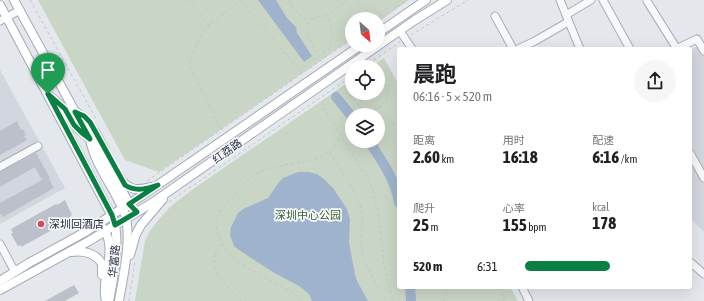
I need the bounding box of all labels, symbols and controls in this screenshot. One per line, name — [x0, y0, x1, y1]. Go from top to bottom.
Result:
north arrow — [345, 12, 385, 52]
map controls — [345, 12, 385, 148]
pin — [31, 53, 65, 94]
icon: arrive — [37, 59, 59, 81]
button: locate — [345, 60, 385, 100]
button: share — [634, 60, 676, 102]
text: 晨跑 — [413, 61, 457, 87]
text: 06:16 · 5 × 520 m — [413, 89, 492, 104]
button: layers — [345, 108, 385, 148]
text: 距离 — [413, 134, 435, 146]
text: 用时 — [503, 134, 525, 146]
text: 配速 — [592, 134, 614, 146]
street label: 红荔路 — [210, 137, 244, 165]
text: 2.60 — [413, 147, 440, 167]
text: 16:18 — [503, 147, 538, 167]
text: 6:16 — [592, 147, 619, 167]
text: km — [440, 153, 454, 165]
text: /km — [619, 153, 637, 165]
text: kcal — [592, 201, 609, 213]
text: 爬升 — [413, 202, 435, 214]
text: 心率 — [503, 202, 525, 214]
park label: 深圳中心公园 — [275, 209, 341, 221]
text: 178 — [592, 213, 616, 233]
text: 25 — [413, 215, 429, 235]
text: 155 — [503, 215, 527, 235]
place label: 深圳回酒店 — [49, 218, 104, 230]
marker: 深圳回酒店 — [36, 219, 46, 229]
text: m — [429, 221, 438, 233]
text: bpm — [527, 221, 547, 233]
street label: 华富路 — [106, 244, 122, 278]
text: 520 m — [413, 259, 442, 274]
text: 6:31 — [477, 259, 498, 274]

